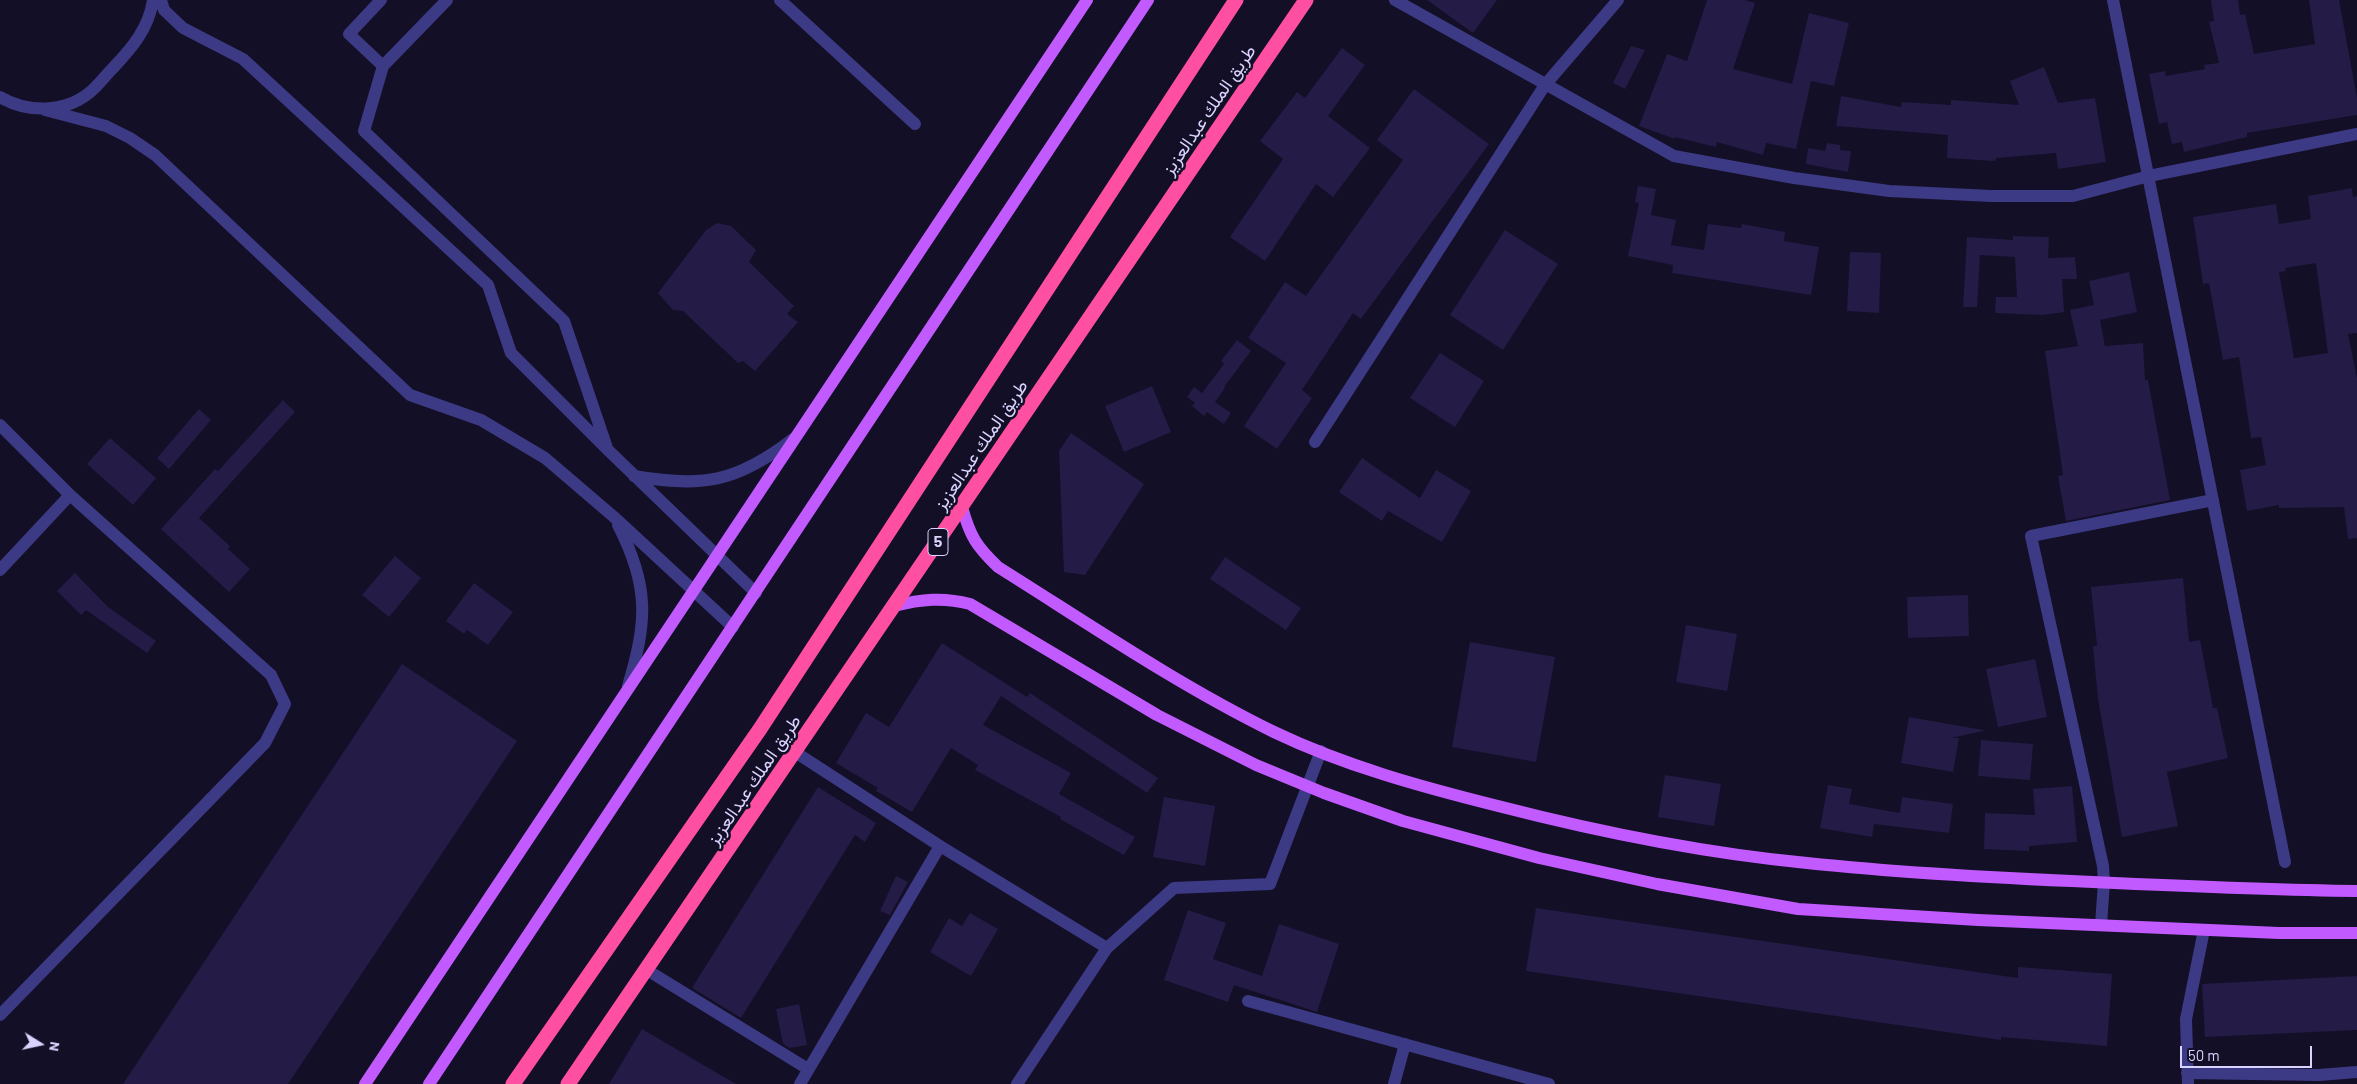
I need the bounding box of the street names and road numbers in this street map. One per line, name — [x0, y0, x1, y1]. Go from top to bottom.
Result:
street label: طريق الملك عبدالعزيز — [1158, 41, 1260, 179]
street label: طريق الملك عبدالعزيز — [930, 376, 1032, 514]
road number: 5 — [928, 528, 948, 556]
street label: طريق الملك عبدالعزيز — [703, 711, 805, 849]

